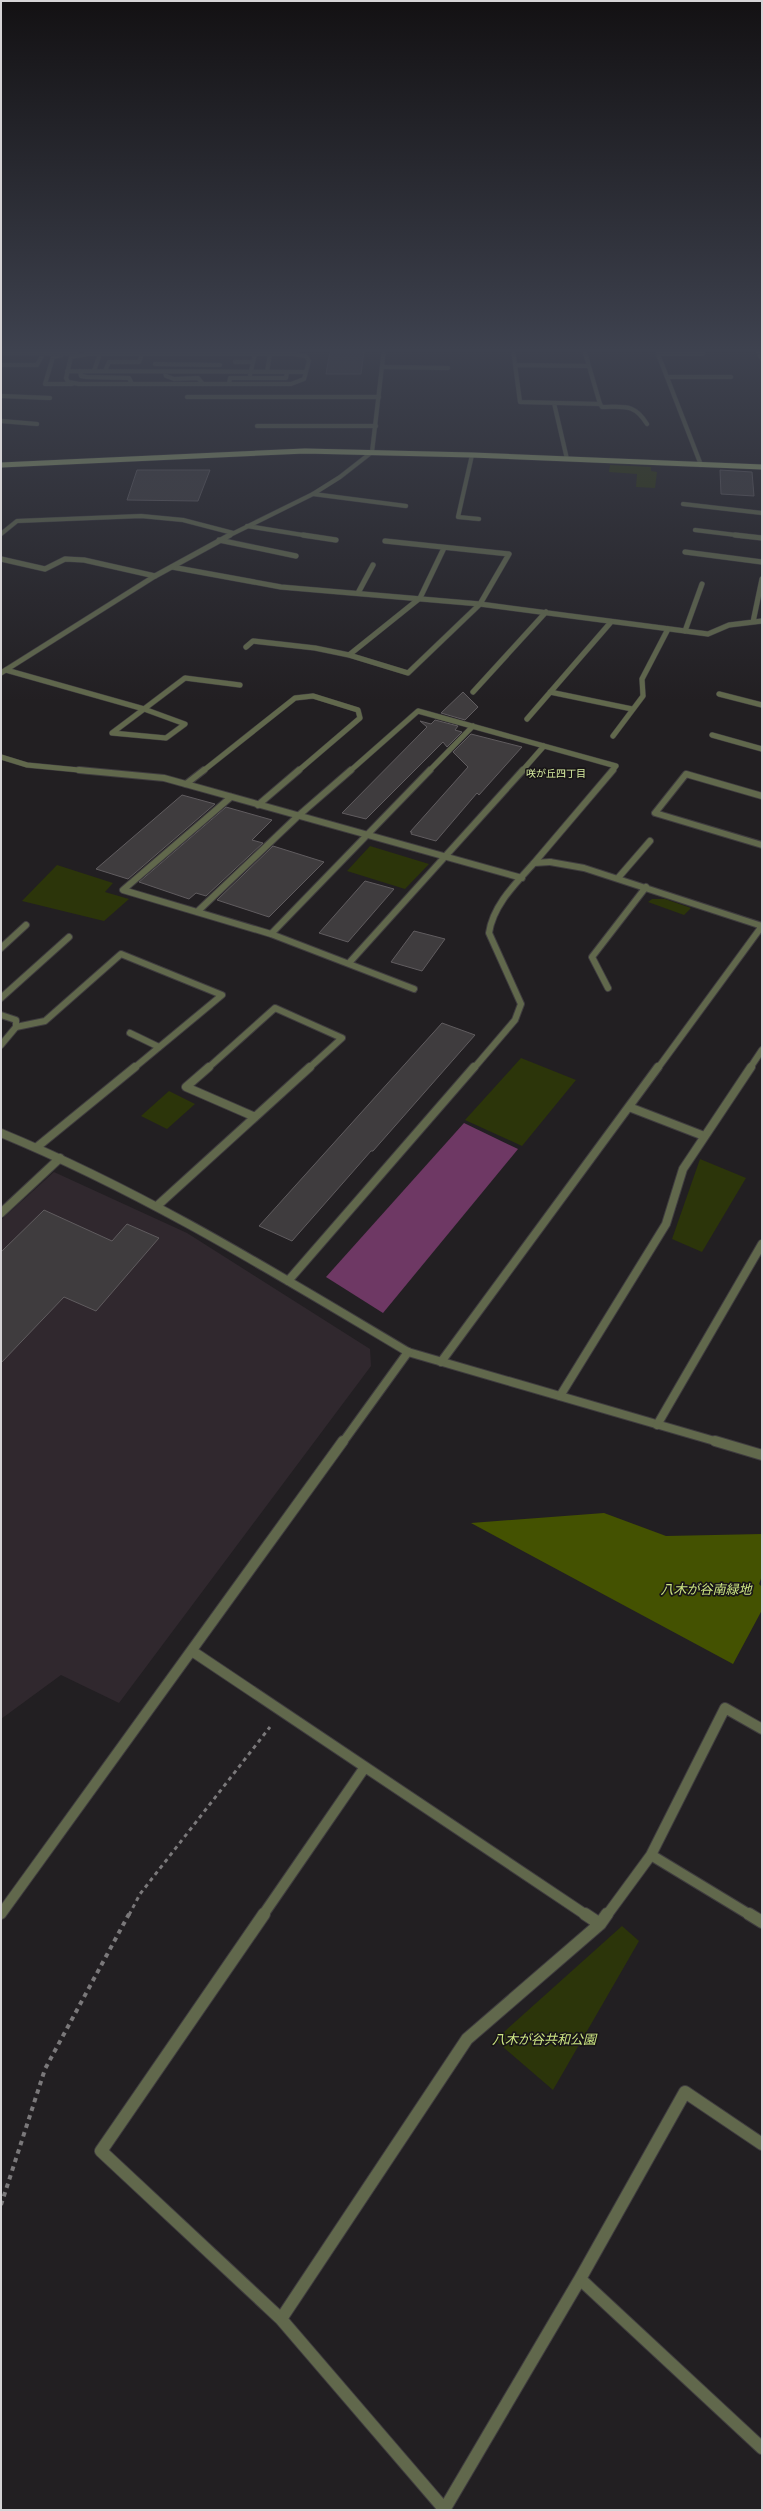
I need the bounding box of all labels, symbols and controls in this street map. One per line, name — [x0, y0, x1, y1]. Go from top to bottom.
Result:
district label: 咲が丘四丁目 — [526, 766, 586, 780]
park label: 八木が谷南緑地 — [660, 1580, 753, 1598]
park label: 八木が谷共和公園 — [492, 2030, 598, 2048]

